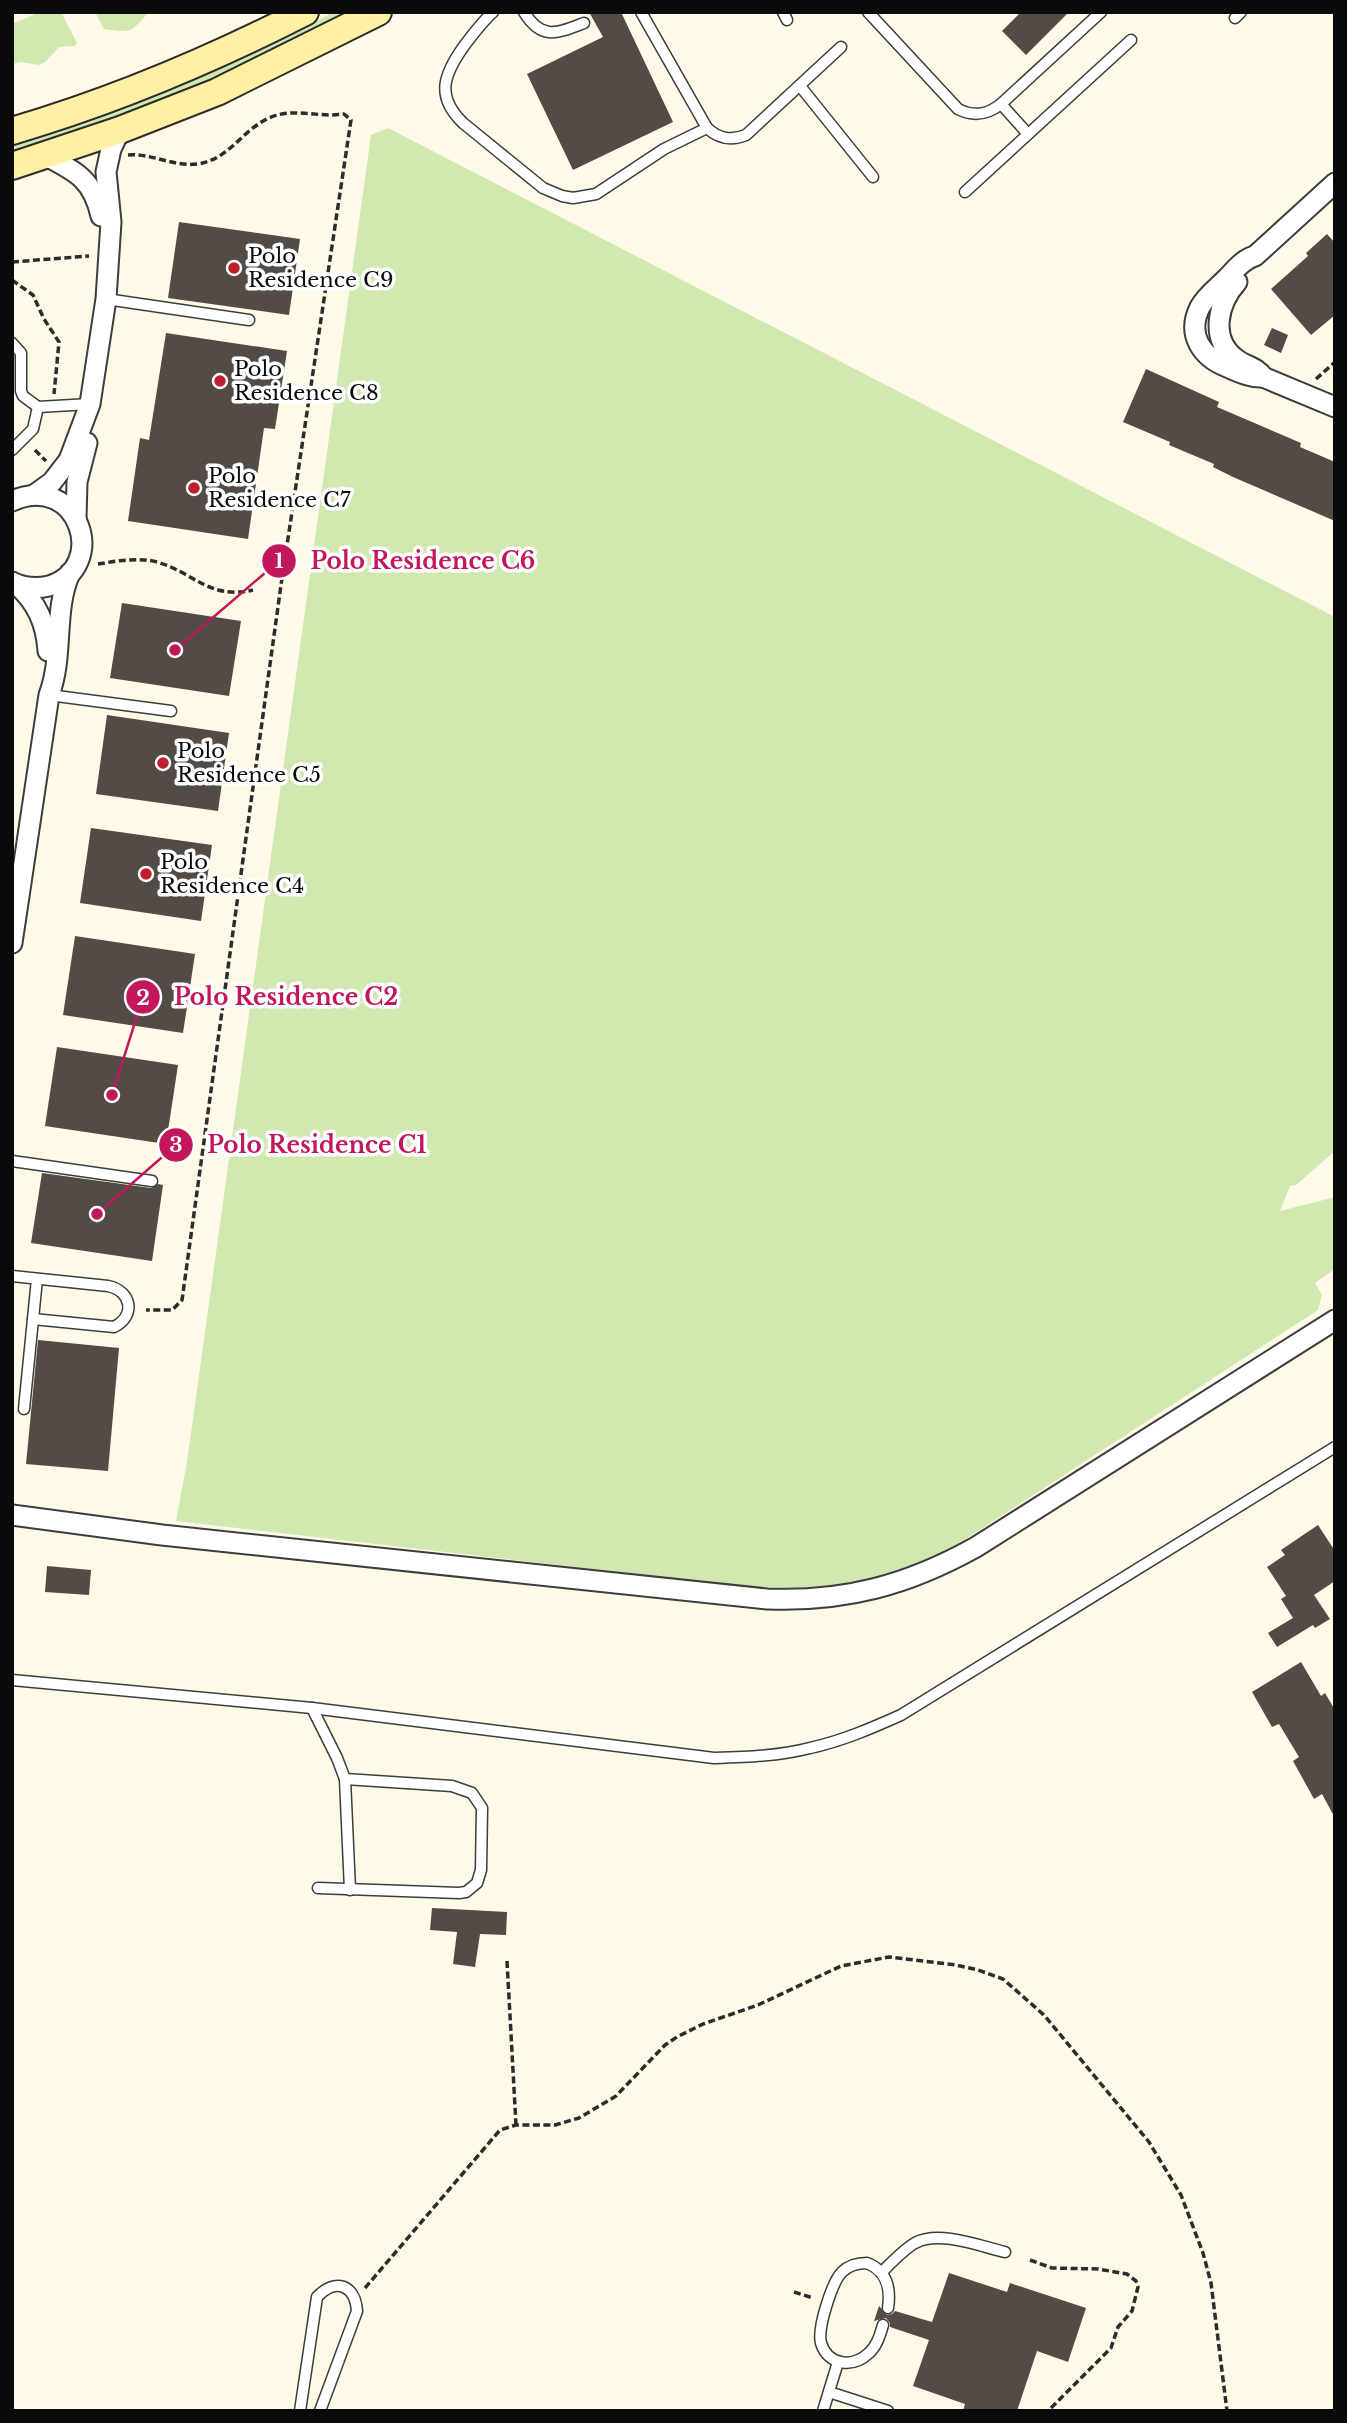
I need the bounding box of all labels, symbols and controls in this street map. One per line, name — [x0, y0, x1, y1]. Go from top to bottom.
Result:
place label: Polo Residence C9 — [248, 243, 393, 293]
marker: Polo Residence C9 — [226, 260, 242, 276]
place label: Polo Residence C8 — [234, 356, 379, 406]
marker: Polo Residence C8 — [212, 373, 228, 389]
place label: Polo Residence C7 — [208, 463, 351, 513]
marker: Polo Residence C7 — [186, 480, 202, 496]
callout: Polo Residence C6 — [262, 539, 550, 583]
text: Polo Residence C6 — [311, 547, 535, 575]
text: 1 — [274, 548, 284, 574]
place label: Polo Residence C5 — [177, 738, 321, 788]
marker: Polo Residence C5 — [155, 755, 171, 771]
place label: Polo Residence C4 — [160, 849, 304, 899]
marker: Polo Residence C4 — [138, 866, 154, 882]
callout: Polo Residence C2 — [125, 975, 412, 1019]
text: Polo Residence C2 — [174, 983, 398, 1011]
text: 2 — [136, 985, 150, 1011]
callout: Polo Residence C1 — [158, 1123, 441, 1167]
text: Polo Residence C1 — [207, 1131, 427, 1159]
text: 3 — [169, 1132, 183, 1158]

